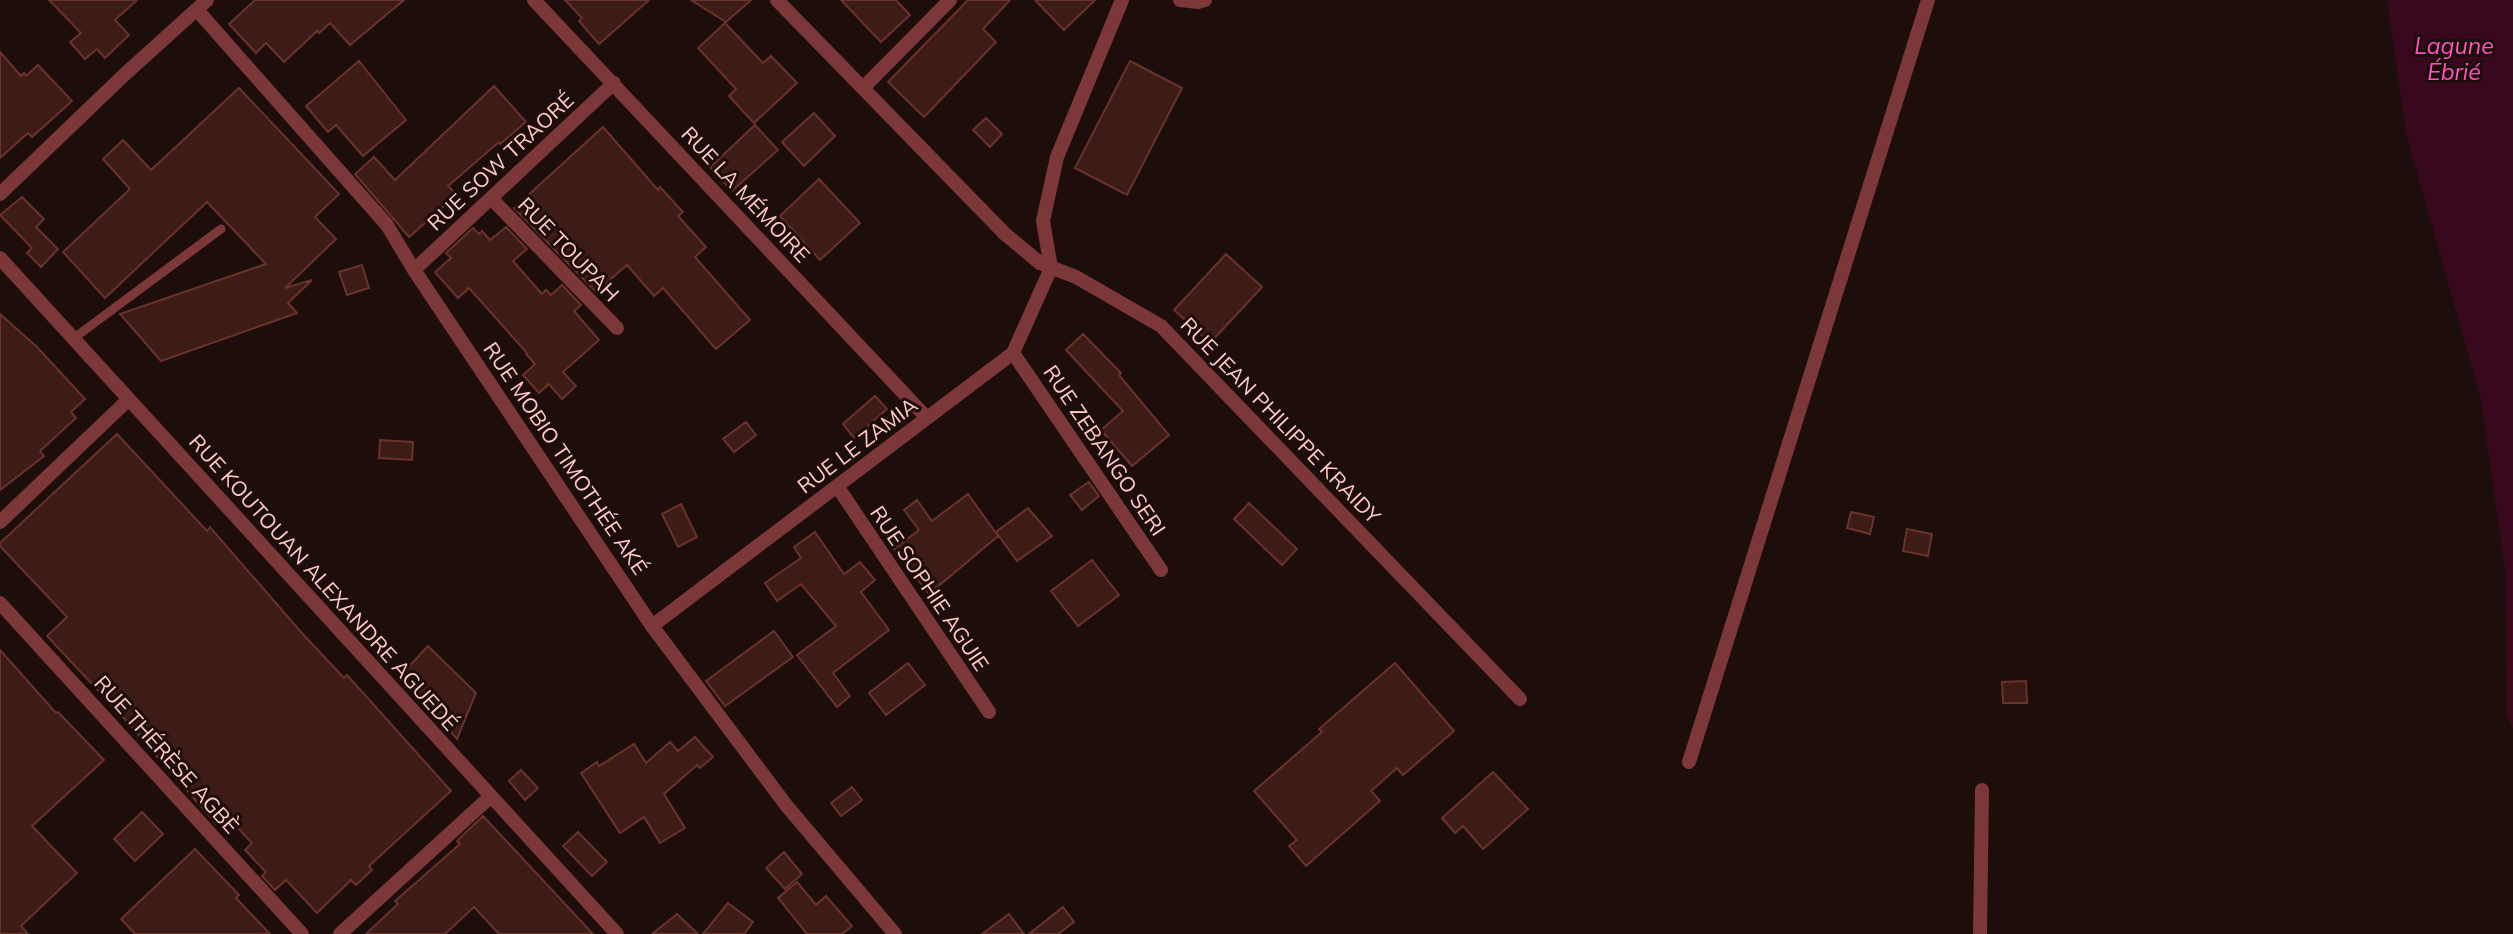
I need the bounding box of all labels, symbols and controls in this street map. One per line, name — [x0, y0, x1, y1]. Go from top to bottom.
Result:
water label: Lagune Ébrié — [2414, 31, 2494, 86]
street label: RUE SOW TRAORÉ — [421, 86, 579, 236]
street label: RUE LA MÉMOIRE — [676, 121, 816, 267]
street label: RUE TOUPAH — [513, 192, 625, 306]
street label: RUE JEAN PHILIPPE KRAIDY — [1176, 312, 1387, 529]
street label: RUE MOBIO TIMOTHÉE AKÉ — [478, 337, 654, 579]
street label: RUE ZEBANGO SERI — [1038, 360, 1172, 540]
street label: RUE LE ZAMIA — [792, 391, 923, 499]
street label: RUE KOUTOUAN ALEXANDRE AGUEDÉ — [184, 429, 464, 735]
street label: RUE SOPHIE AGUIE — [865, 500, 995, 676]
street label: RUE THÉRÈSE AGBÈ — [89, 670, 245, 838]

